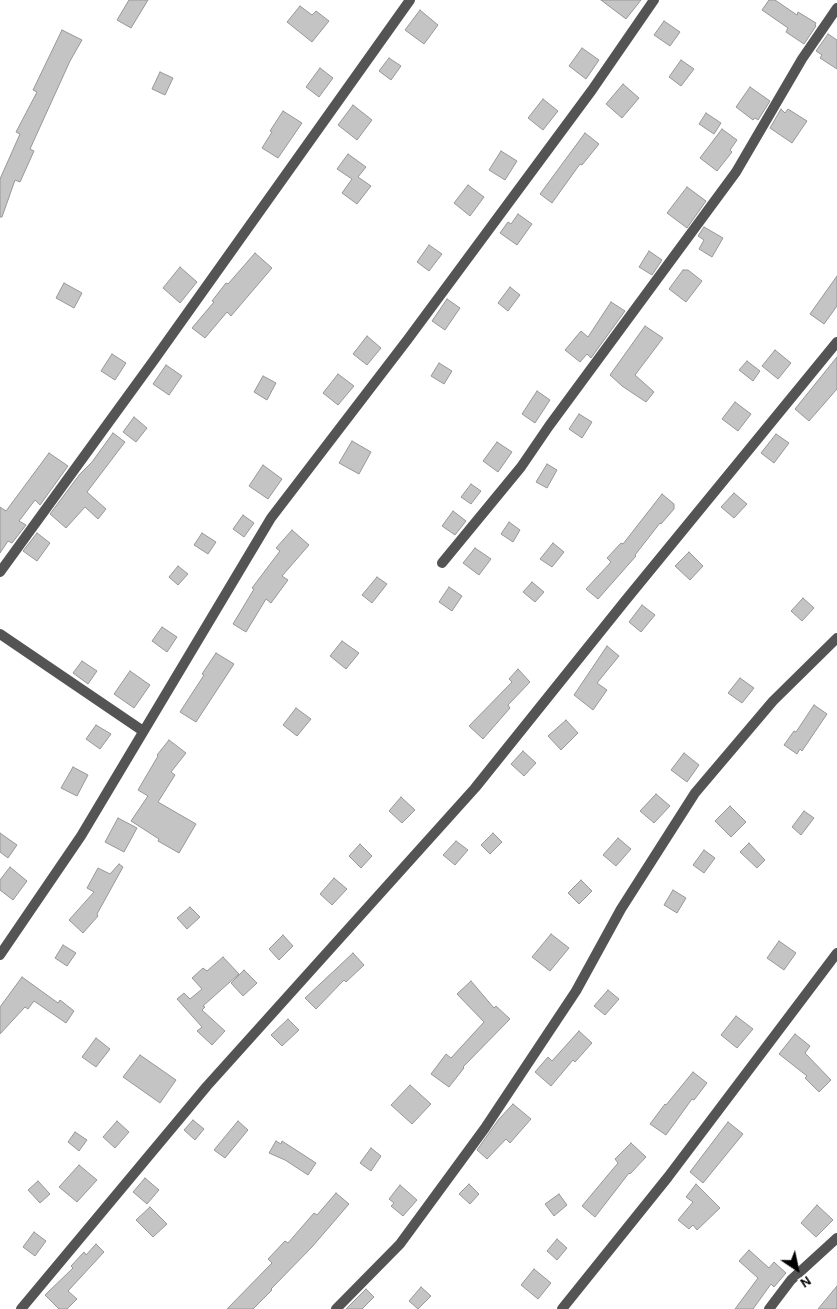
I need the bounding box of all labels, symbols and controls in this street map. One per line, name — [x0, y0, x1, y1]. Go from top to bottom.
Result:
north arrow — [772, 1244, 822, 1294]
text: N — [797, 1272, 815, 1292]

